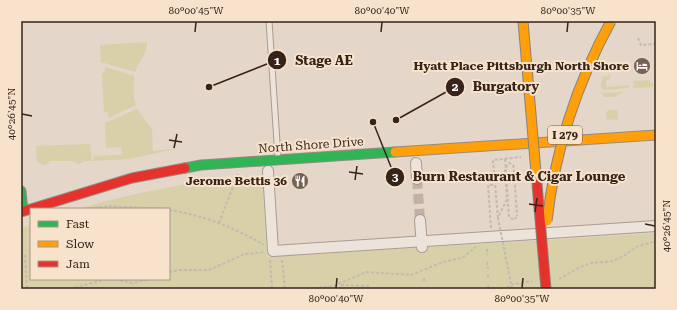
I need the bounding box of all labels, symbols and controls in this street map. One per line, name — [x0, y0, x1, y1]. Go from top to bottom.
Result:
text: 80°00'45"W — [169, 5, 224, 16]
text: 80°00'40"W — [355, 5, 410, 16]
text: 80°00'35"W — [541, 5, 596, 16]
callout: Stage AE — [267, 48, 360, 73]
text: Stage AE — [295, 53, 353, 68]
text: 1 — [274, 54, 281, 68]
hotel icon: Hyatt Place Pittsburgh North Shore — [632, 56, 652, 76]
place label: Hyatt Place Pittsburgh North Shore — [414, 59, 629, 73]
callout: Burgatory — [445, 74, 547, 99]
text: Burgatory — [473, 79, 539, 94]
text: 2 — [452, 80, 459, 94]
text: 40°26'45"N — [6, 88, 17, 140]
road number: I 279 — [548, 126, 582, 144]
street label: North Shore Drive — [258, 134, 365, 156]
callout: Burn Restaurant & Cigar Lounge — [385, 164, 633, 189]
text: Burn Restaurant & Cigar Lounge — [413, 169, 626, 184]
text: 3 — [392, 170, 399, 184]
restaurant icon: Jerome Bettis 36 — [290, 171, 310, 191]
place label: Jerome Bettis 36 — [186, 174, 287, 188]
text: 40°26'45"N — [661, 200, 672, 252]
legend — [30, 208, 170, 280]
text: Fast — [66, 217, 90, 231]
text: Slow — [66, 237, 94, 251]
text: Jam — [66, 257, 90, 271]
text: 80°00'40"W — [309, 293, 364, 304]
text: 80°00'35"W — [495, 293, 550, 304]

